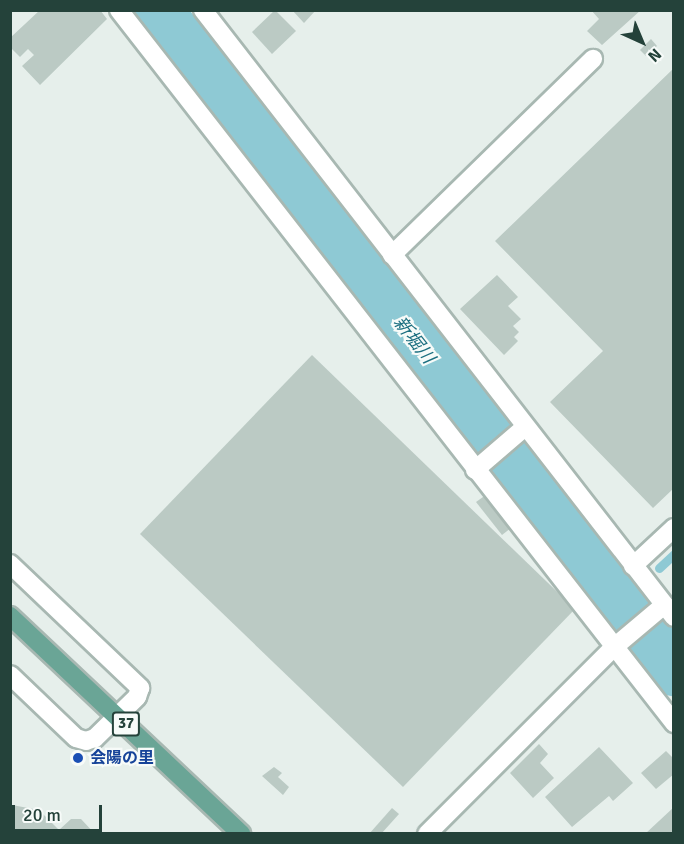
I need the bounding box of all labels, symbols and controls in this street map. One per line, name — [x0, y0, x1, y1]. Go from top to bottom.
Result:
north arrow — [612, 12, 672, 72]
text: N — [644, 44, 665, 66]
water label: 新堀川 — [389, 312, 439, 368]
road number: 37 — [111, 712, 141, 736]
place label: 会陽の里 — [90, 748, 154, 768]
marker: 会陽の里 — [71, 751, 85, 765]
scale bar — [15, 793, 105, 831]
text: 20 m — [23, 804, 61, 826]

